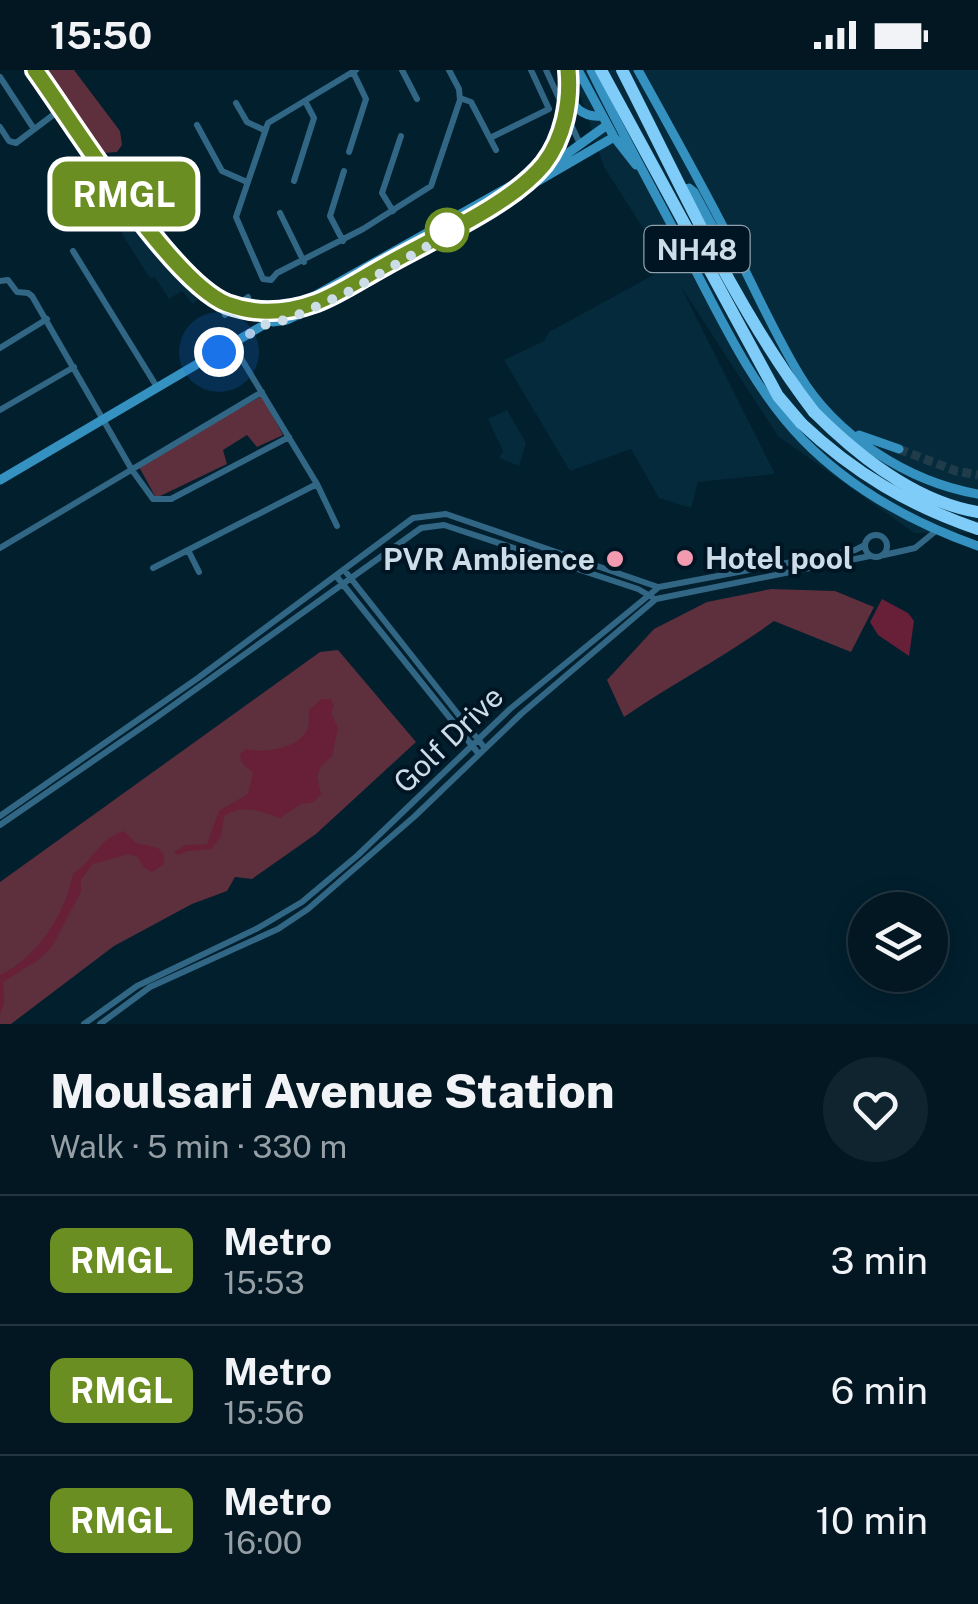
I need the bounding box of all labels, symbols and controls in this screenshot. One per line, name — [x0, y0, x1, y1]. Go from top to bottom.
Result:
text: 15:50 — [50, 13, 152, 58]
line badge: RMGL — [54, 162, 194, 226]
text: RMGL — [72, 174, 176, 215]
unlabelled marker — [426, 209, 468, 251]
road number: NH48 — [644, 226, 750, 272]
your location — [194, 327, 244, 377]
place label: Hotel pool — [705, 540, 853, 576]
place label: PVR Ambience — [383, 541, 595, 577]
marker: Hotel pool — [674, 547, 696, 569]
marker: PVR Ambience — [604, 548, 626, 570]
street label: Golf Drive — [386, 678, 510, 800]
map controls — [848, 892, 948, 992]
button: layers — [848, 892, 948, 992]
button: heart — [823, 1057, 928, 1162]
text: Moulsari Avenue Station — [50, 1062, 615, 1119]
text: Walk · 5 min · 330 m — [50, 1128, 347, 1165]
text: Metro — [223, 1219, 332, 1264]
text: 3 min — [830, 1238, 928, 1283]
text: RMGL — [70, 1240, 173, 1281]
text: 15:53 — [223, 1264, 305, 1301]
text: Metro — [223, 1349, 332, 1394]
text: 6 min — [831, 1368, 928, 1413]
text: RMGL — [70, 1370, 173, 1411]
text: 15:56 — [223, 1394, 304, 1431]
text: Metro — [223, 1479, 332, 1524]
text: 10 min — [816, 1498, 928, 1543]
text: RMGL — [70, 1500, 173, 1541]
text: 16:00 — [223, 1524, 302, 1561]

